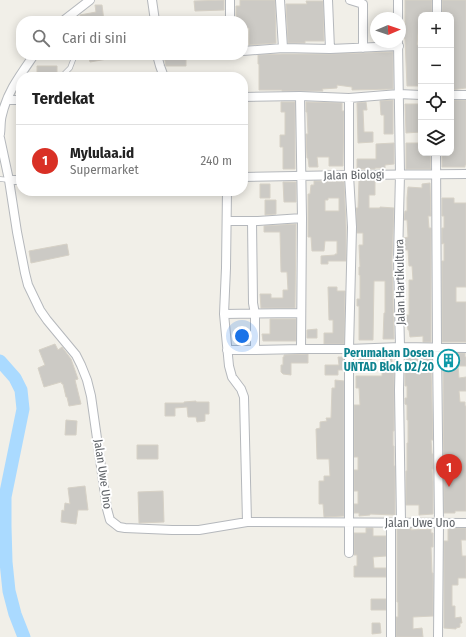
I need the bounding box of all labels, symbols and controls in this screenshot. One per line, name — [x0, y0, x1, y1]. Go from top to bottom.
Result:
north arrow — [370, 12, 406, 48]
map controls — [418, 12, 454, 156]
button: + — [418, 12, 454, 48]
search box — [16, 16, 248, 60]
icon: search — [30, 27, 52, 49]
text: Cari di sini — [62, 29, 127, 47]
button: − — [418, 48, 454, 84]
button: locate — [418, 84, 454, 120]
text: Terdekat — [32, 88, 94, 109]
button: layers — [418, 120, 454, 156]
text: Mylulaa.id — [70, 144, 134, 162]
text: 1 — [42, 153, 48, 168]
text: 240 m — [200, 153, 232, 168]
text: Supermarket — [70, 162, 139, 177]
street label: Jalan Biologi — [323, 167, 385, 183]
street label: Jalan Hartikultura — [392, 239, 408, 325]
your location — [232, 326, 252, 346]
place label: Perumahan Dosen UNTAD Blok D2/20 — [344, 346, 434, 374]
building icon: Perumahan Dosen UNTAD Blok D2/20 — [436, 347, 462, 373]
street label: Jalan Uwe Uno — [91, 438, 115, 510]
pin: 1 — [436, 454, 462, 487]
street label: Jalan Uwe Uno — [385, 516, 455, 530]

